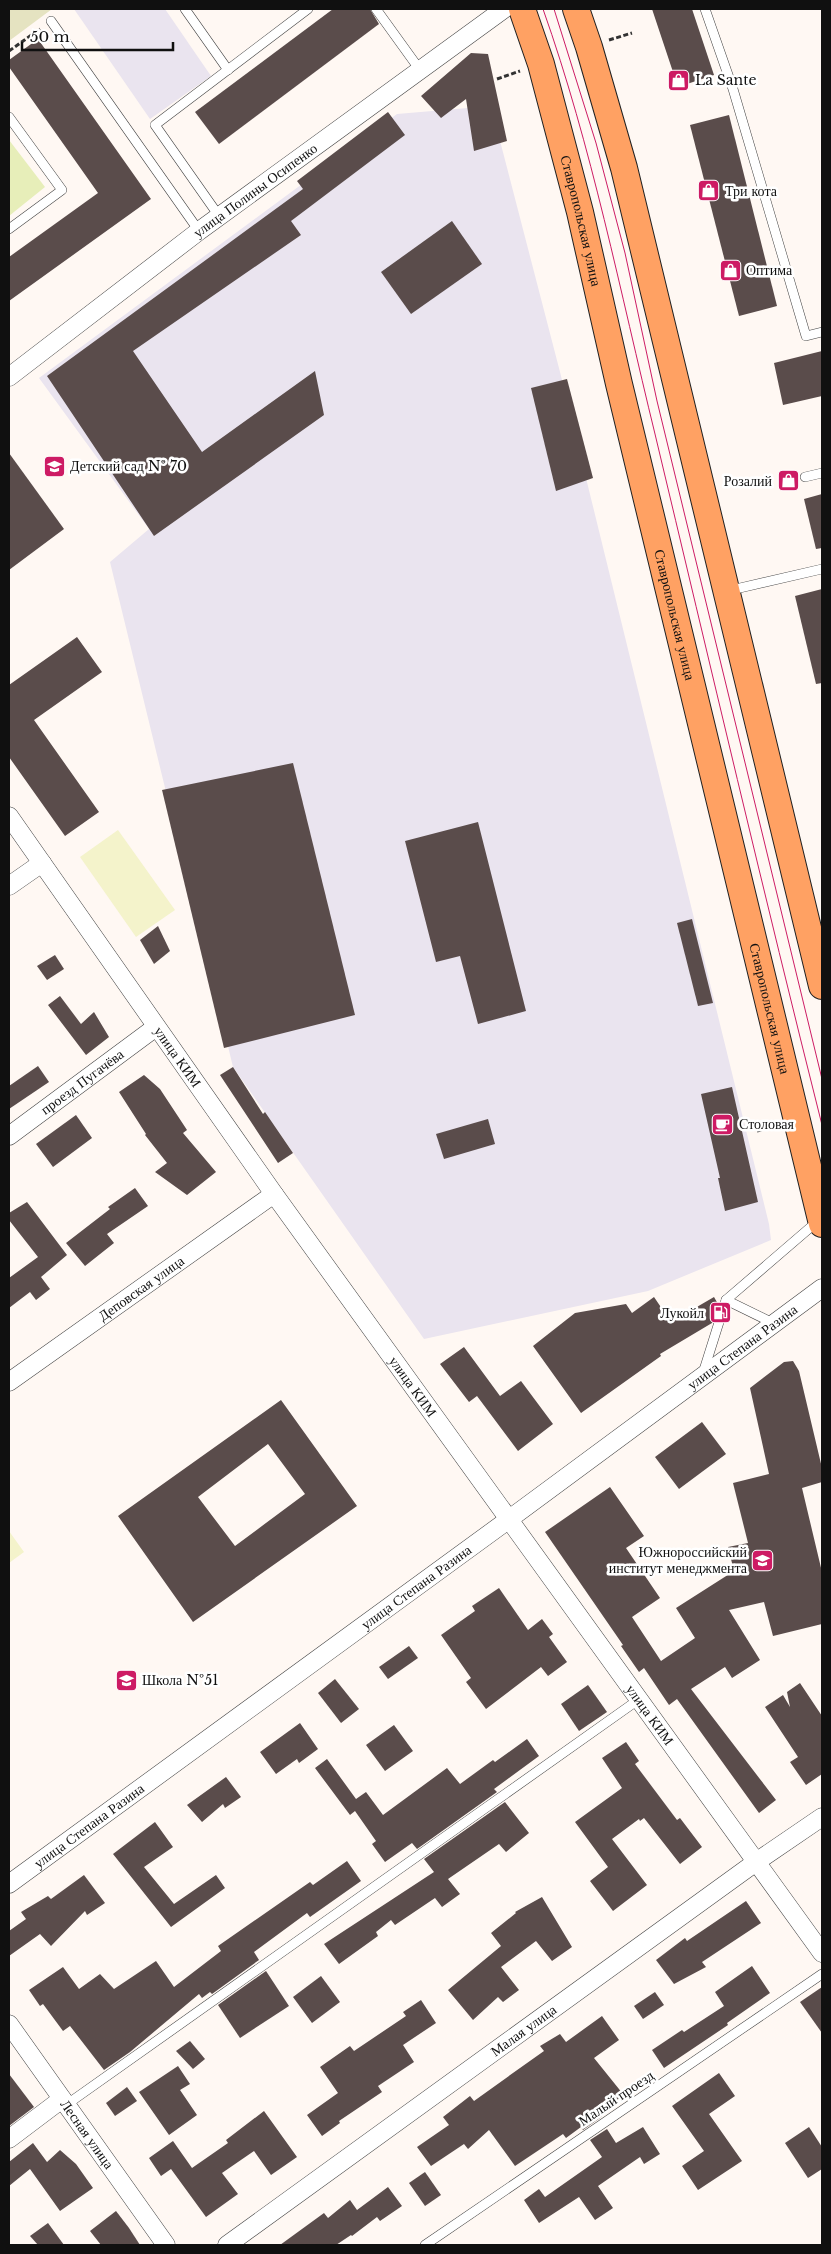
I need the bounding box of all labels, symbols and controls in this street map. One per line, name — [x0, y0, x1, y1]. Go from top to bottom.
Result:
scale bar — [22, 20, 174, 52]
text: 50 m — [30, 27, 70, 46]
shop icon: La Sante — [667, 68, 691, 92]
place label: La Sante — [695, 71, 757, 89]
street label: улица Полины Осипенко — [189, 139, 321, 241]
street label: Ставропольская улица — [556, 153, 606, 289]
shop icon: Три кота — [697, 179, 721, 203]
place label: Три кота — [725, 182, 778, 200]
shop icon: Оптима — [718, 258, 742, 282]
place label: Оптима — [746, 261, 793, 279]
school or university icon: Детский сад № 70 — [42, 454, 66, 478]
place label: Детский сад № 70 — [70, 457, 187, 475]
shop icon: Розалий — [776, 469, 800, 493]
place label: Розалий — [724, 472, 773, 490]
street label: Ставропольская улица — [650, 547, 699, 683]
street label: Ставропольская улица — [745, 941, 795, 1076]
street label: улица КИМ — [150, 1023, 206, 1091]
street label: проезд Пугачёва — [37, 1045, 128, 1118]
cafe icon: Столовая — [711, 1112, 735, 1136]
place label: Столовая — [739, 1115, 795, 1133]
street label: Деповская улица — [95, 1251, 188, 1325]
street label: улица Степана Разина — [684, 1300, 802, 1393]
fuel station icon: Лукойл — [708, 1301, 732, 1325]
place label: Лукойл — [660, 1304, 704, 1322]
street label: улица КИМ — [385, 1353, 441, 1421]
street label: улица Степана Разина — [357, 1540, 476, 1633]
place label: Южнороссийский институт менеджмента — [609, 1543, 748, 1577]
school or university icon: Южнороссийский институт менеджмента — [751, 1548, 775, 1572]
school or university icon: Школа №51 — [114, 1668, 138, 1692]
place label: Школа №51 — [142, 1671, 218, 1689]
street label: улица КИМ — [622, 1681, 678, 1749]
street label: улица Степана Разина — [30, 1779, 148, 1872]
street label: Малая улица — [487, 2000, 561, 2060]
street label: Малый проезд — [575, 2066, 657, 2130]
street label: Лесная улица — [56, 2096, 118, 2173]

